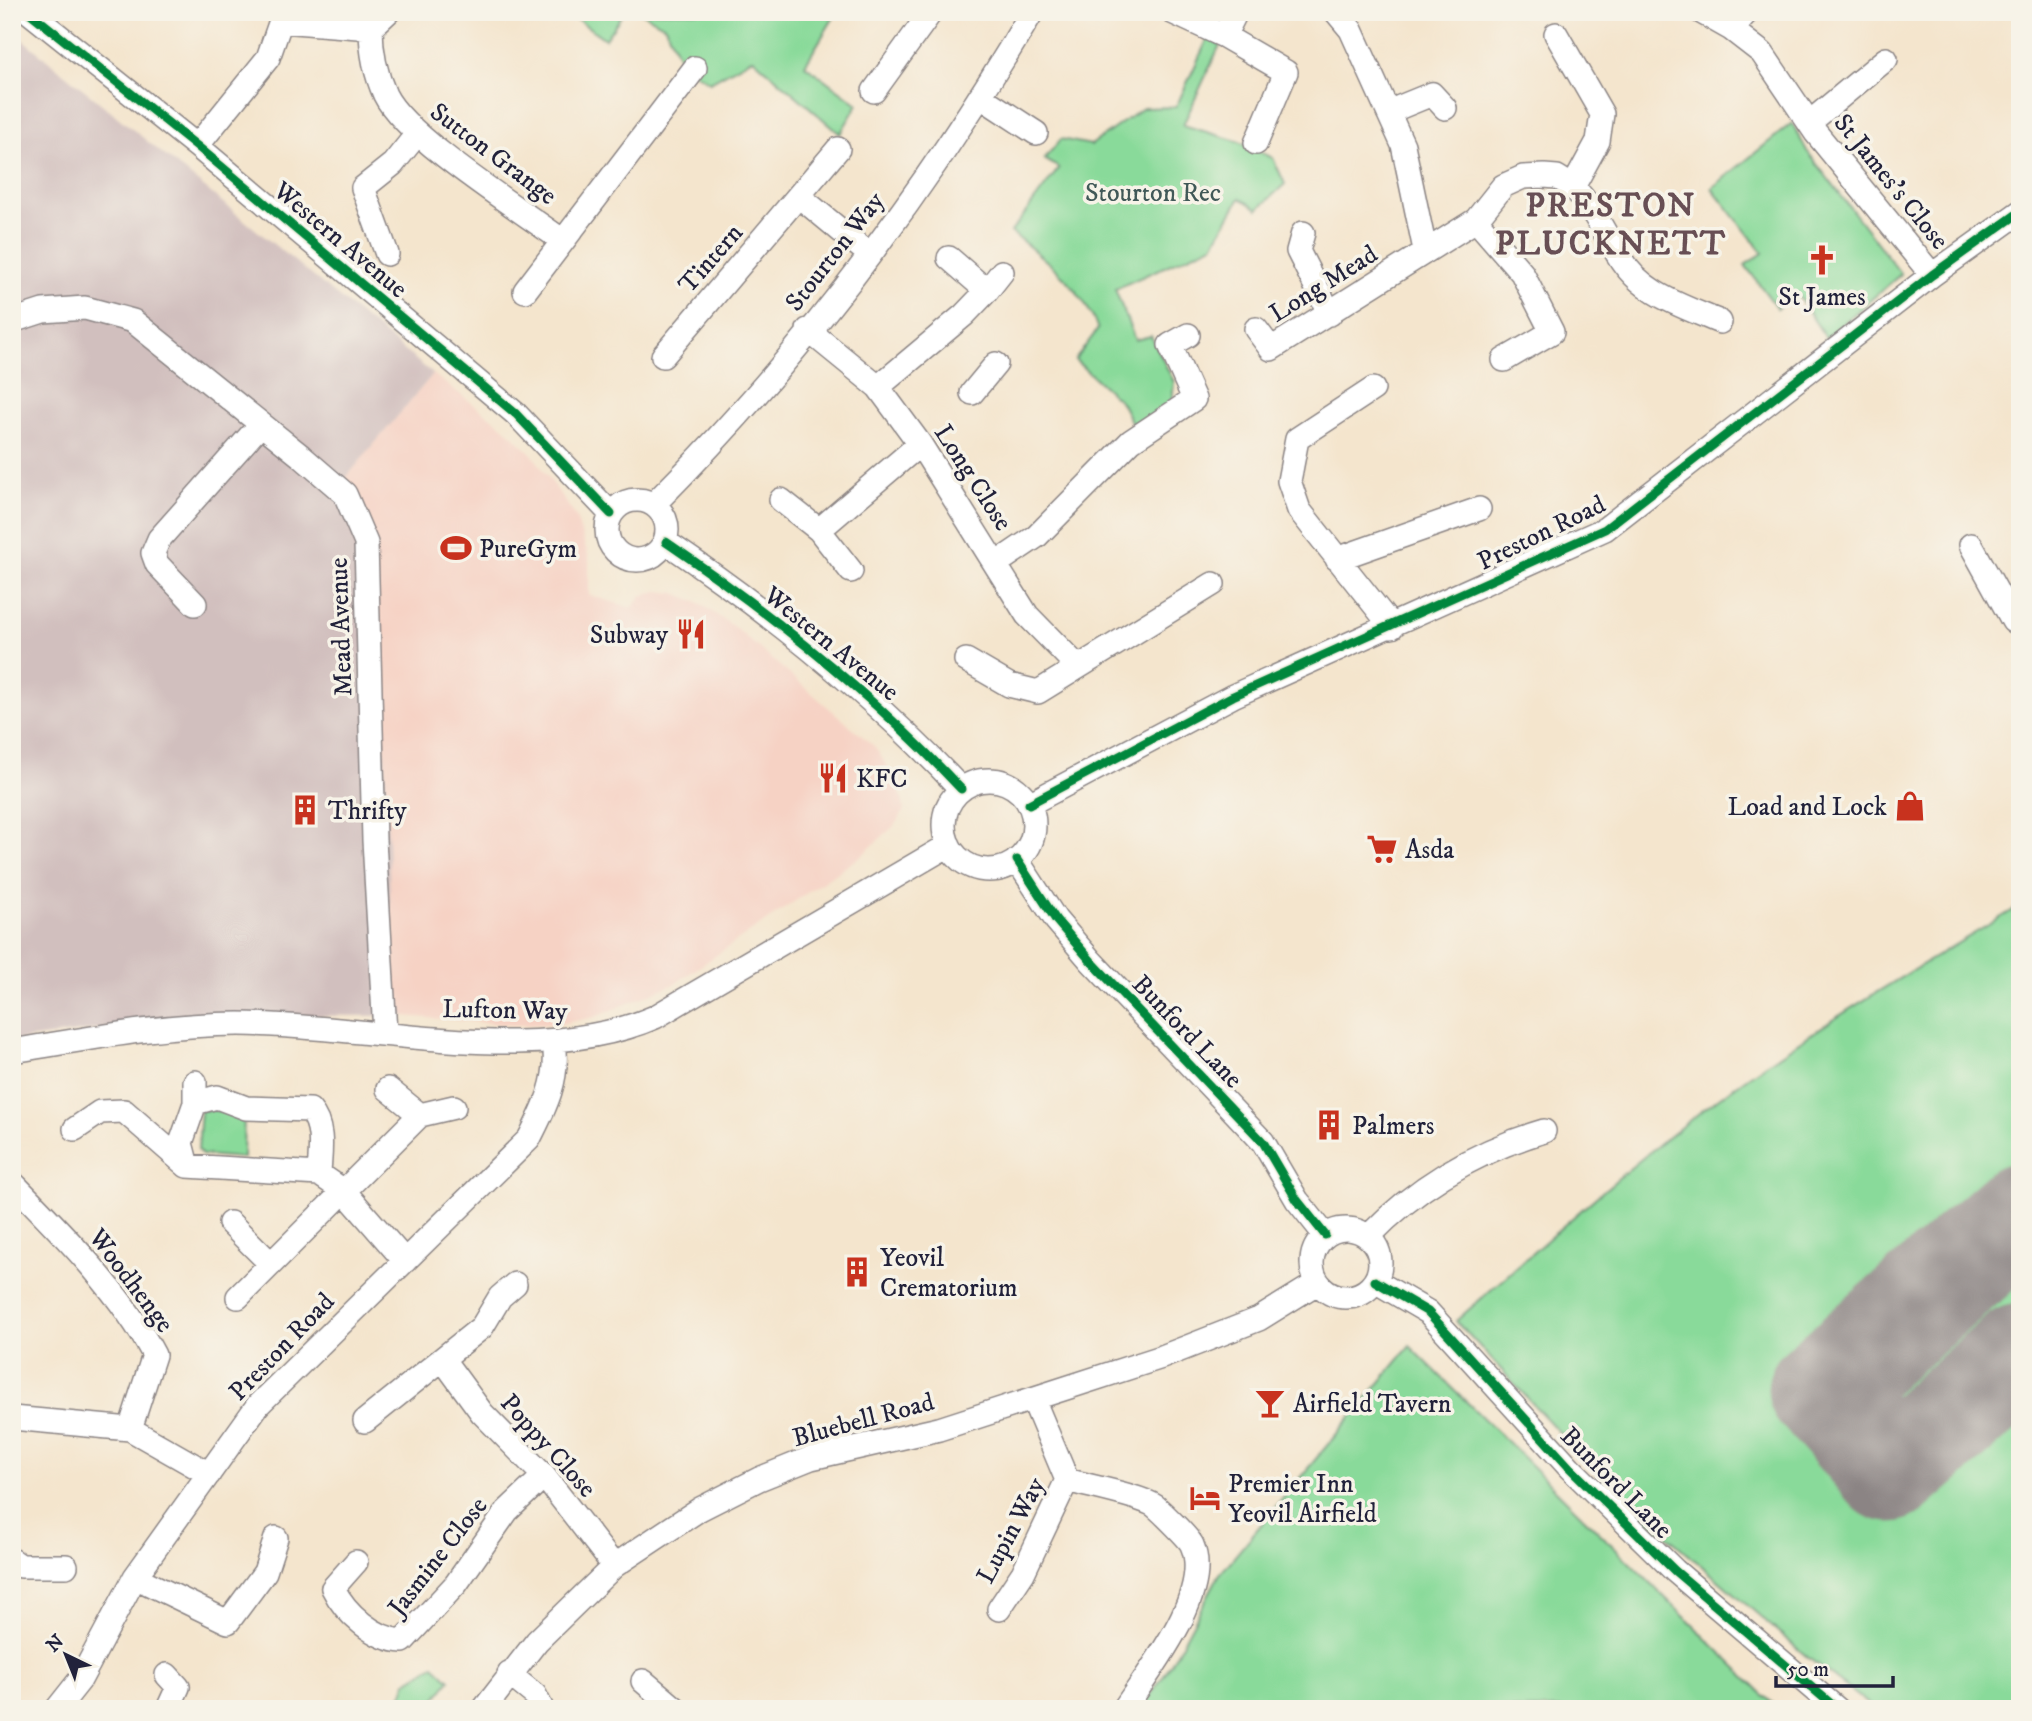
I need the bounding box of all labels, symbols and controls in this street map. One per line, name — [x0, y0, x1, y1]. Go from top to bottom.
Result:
street label: Sutton Grange — [423, 96, 563, 213]
street label: St James's Close — [1826, 107, 1956, 256]
street label: Western Avenue — [265, 174, 414, 306]
park label: Stourton Rec — [1085, 177, 1221, 210]
street label: Stourton Way — [778, 185, 892, 318]
district label: PRESTON PLUCKNETT — [1495, 186, 1727, 265]
street label: Tintern — [672, 217, 751, 301]
street label: Long Mead — [1264, 238, 1384, 330]
church icon: St James — [1805, 243, 1839, 277]
place label: St James — [1778, 281, 1866, 314]
street label: Long Close — [926, 418, 1019, 537]
street label: Preston Road — [1472, 488, 1611, 578]
sports icon: PureGym — [439, 531, 473, 565]
place label: PureGym — [479, 533, 577, 566]
street label: Mead Avenue — [323, 557, 360, 697]
street label: Western Avenue — [756, 579, 906, 709]
restaurant icon: Subway — [674, 617, 708, 651]
place label: Subway — [590, 619, 669, 652]
restaurant icon: KFC — [816, 761, 850, 795]
place label: KFC — [856, 763, 908, 796]
shop icon: Load and Lock — [1893, 789, 1927, 823]
place label: Load and Lock — [1727, 791, 1887, 824]
building icon: Thrifty — [288, 793, 322, 827]
place label: Thrifty — [328, 795, 407, 828]
supermarket icon: Asda — [1365, 832, 1399, 866]
place label: Asda — [1405, 834, 1454, 867]
street label: Bunford Lane — [1125, 968, 1249, 1096]
street label: Lufton Way — [442, 993, 569, 1028]
building icon: Palmers — [1312, 1108, 1346, 1142]
place label: Palmers — [1352, 1110, 1435, 1143]
street label: Woodhenge — [80, 1221, 181, 1340]
place label: Yeovil Crematorium — [880, 1242, 1017, 1305]
building icon: Yeovil Crematorium — [840, 1255, 874, 1289]
street label: Preston Road — [222, 1286, 342, 1408]
street label: Bluebell Road — [789, 1386, 938, 1455]
bar icon: Airfield Tavern — [1253, 1386, 1287, 1420]
street label: Poppy Close — [493, 1387, 603, 1505]
place label: Airfield Tavern — [1293, 1388, 1452, 1421]
street label: Bunford Lane — [1553, 1420, 1679, 1546]
place label: Premier Inn Yeovil Airfield — [1228, 1468, 1377, 1531]
street label: Lupin Way — [970, 1471, 1053, 1590]
hotel icon: Premier Inn Yeovil Airfield — [1188, 1481, 1222, 1515]
street label: Jasmine Close — [380, 1491, 495, 1625]
north arrow — [32, 1620, 102, 1690]
text: N — [42, 1630, 69, 1657]
scale bar — [1776, 1644, 1894, 1688]
text: 50 m — [1787, 1657, 1829, 1683]

